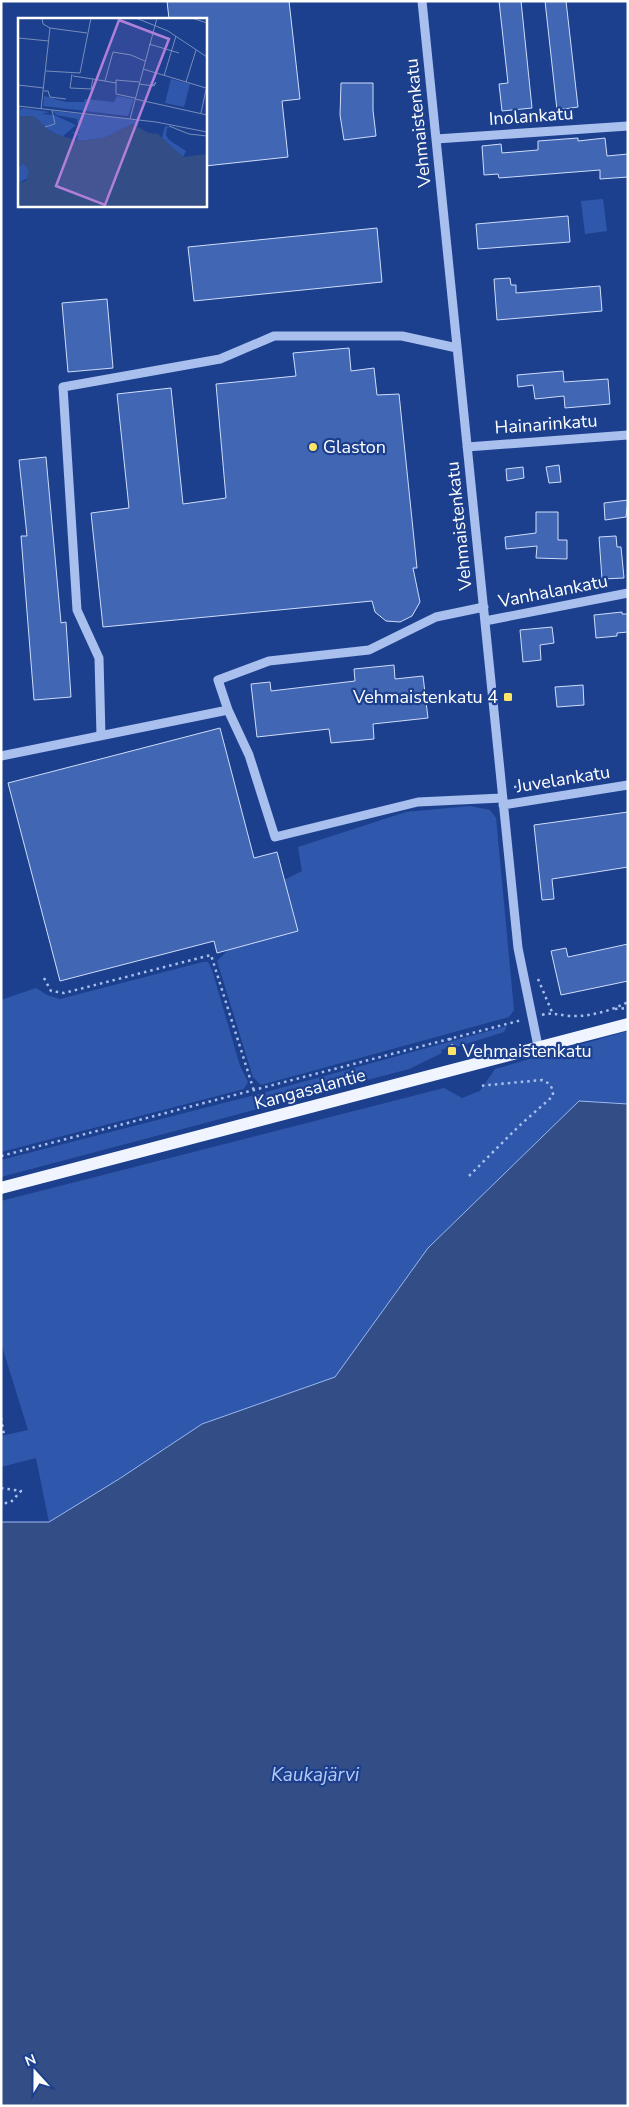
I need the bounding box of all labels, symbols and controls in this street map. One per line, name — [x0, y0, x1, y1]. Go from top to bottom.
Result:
inset map — [18, 18, 206, 206]
street label: Vehmaistenkatu — [399, 57, 437, 190]
street label: Inolankatu — [488, 101, 574, 131]
street label: Hainarinkatu — [494, 408, 598, 440]
place label: Glaston — [323, 435, 386, 459]
marker: Glaston — [307, 441, 319, 453]
street label: Vehmaistenkatu — [440, 460, 478, 593]
street label: Vanhalankatu — [495, 569, 610, 614]
place label: Vehmaistenkatu 4 — [352, 685, 498, 709]
marker: Vehmaistenkatu 4 — [502, 691, 514, 703]
street label: Juvelankatu — [513, 760, 612, 798]
place label: Vehmaistenkatu — [461, 1039, 592, 1063]
marker: Vehmaistenkatu — [446, 1045, 458, 1057]
street label: Kangasalantie — [252, 1063, 368, 1115]
water label: Kaukajärvi — [271, 1762, 360, 1788]
north arrow — [10, 2047, 60, 2097]
text: N — [22, 2050, 39, 2071]

